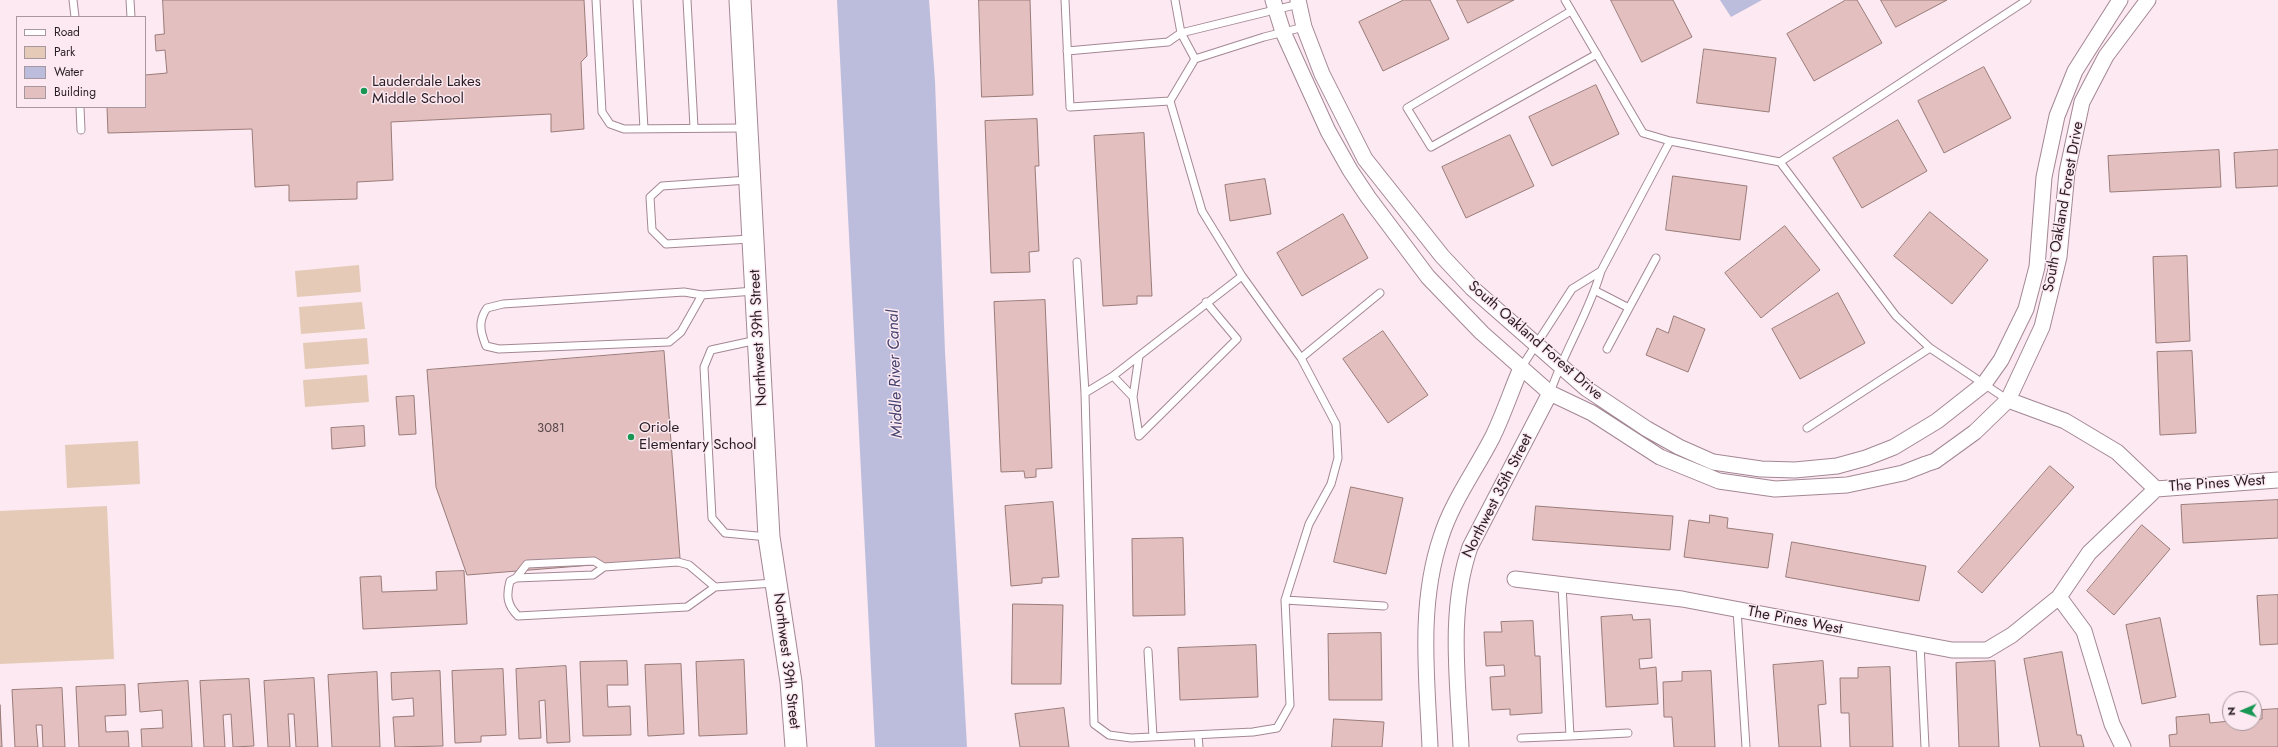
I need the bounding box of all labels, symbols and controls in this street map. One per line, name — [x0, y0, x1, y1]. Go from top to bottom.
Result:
legend — [16, 16, 146, 108]
text: Road — [54, 23, 80, 41]
text: Park — [54, 43, 75, 61]
text: Water — [54, 63, 84, 81]
place label: Lauderdale Lakes Middle School — [372, 73, 481, 108]
text: Building — [54, 83, 96, 101]
marker: Lauderdale Lakes Middle School — [359, 86, 369, 96]
street label: South Oakland Forest Drive — [2040, 120, 2088, 294]
street label: Northwest 39th Street — [746, 269, 772, 407]
street label: South Oakland Forest Drive — [1464, 277, 1606, 405]
water label: Middle River Canal — [884, 310, 908, 438]
place label: Oriole Elementary School — [639, 419, 756, 454]
house number: 3081 — [537, 421, 565, 437]
street label: Northwest 35th Street — [1459, 431, 1537, 561]
marker: Oriole Elementary School — [626, 432, 636, 442]
street label: The Pines West — [2168, 472, 2266, 496]
street label: Northwest 39th Street — [769, 592, 803, 730]
street label: The Pines West — [1746, 603, 1844, 639]
north arrow — [2222, 691, 2262, 731]
text: N — [2223, 707, 2239, 716]

